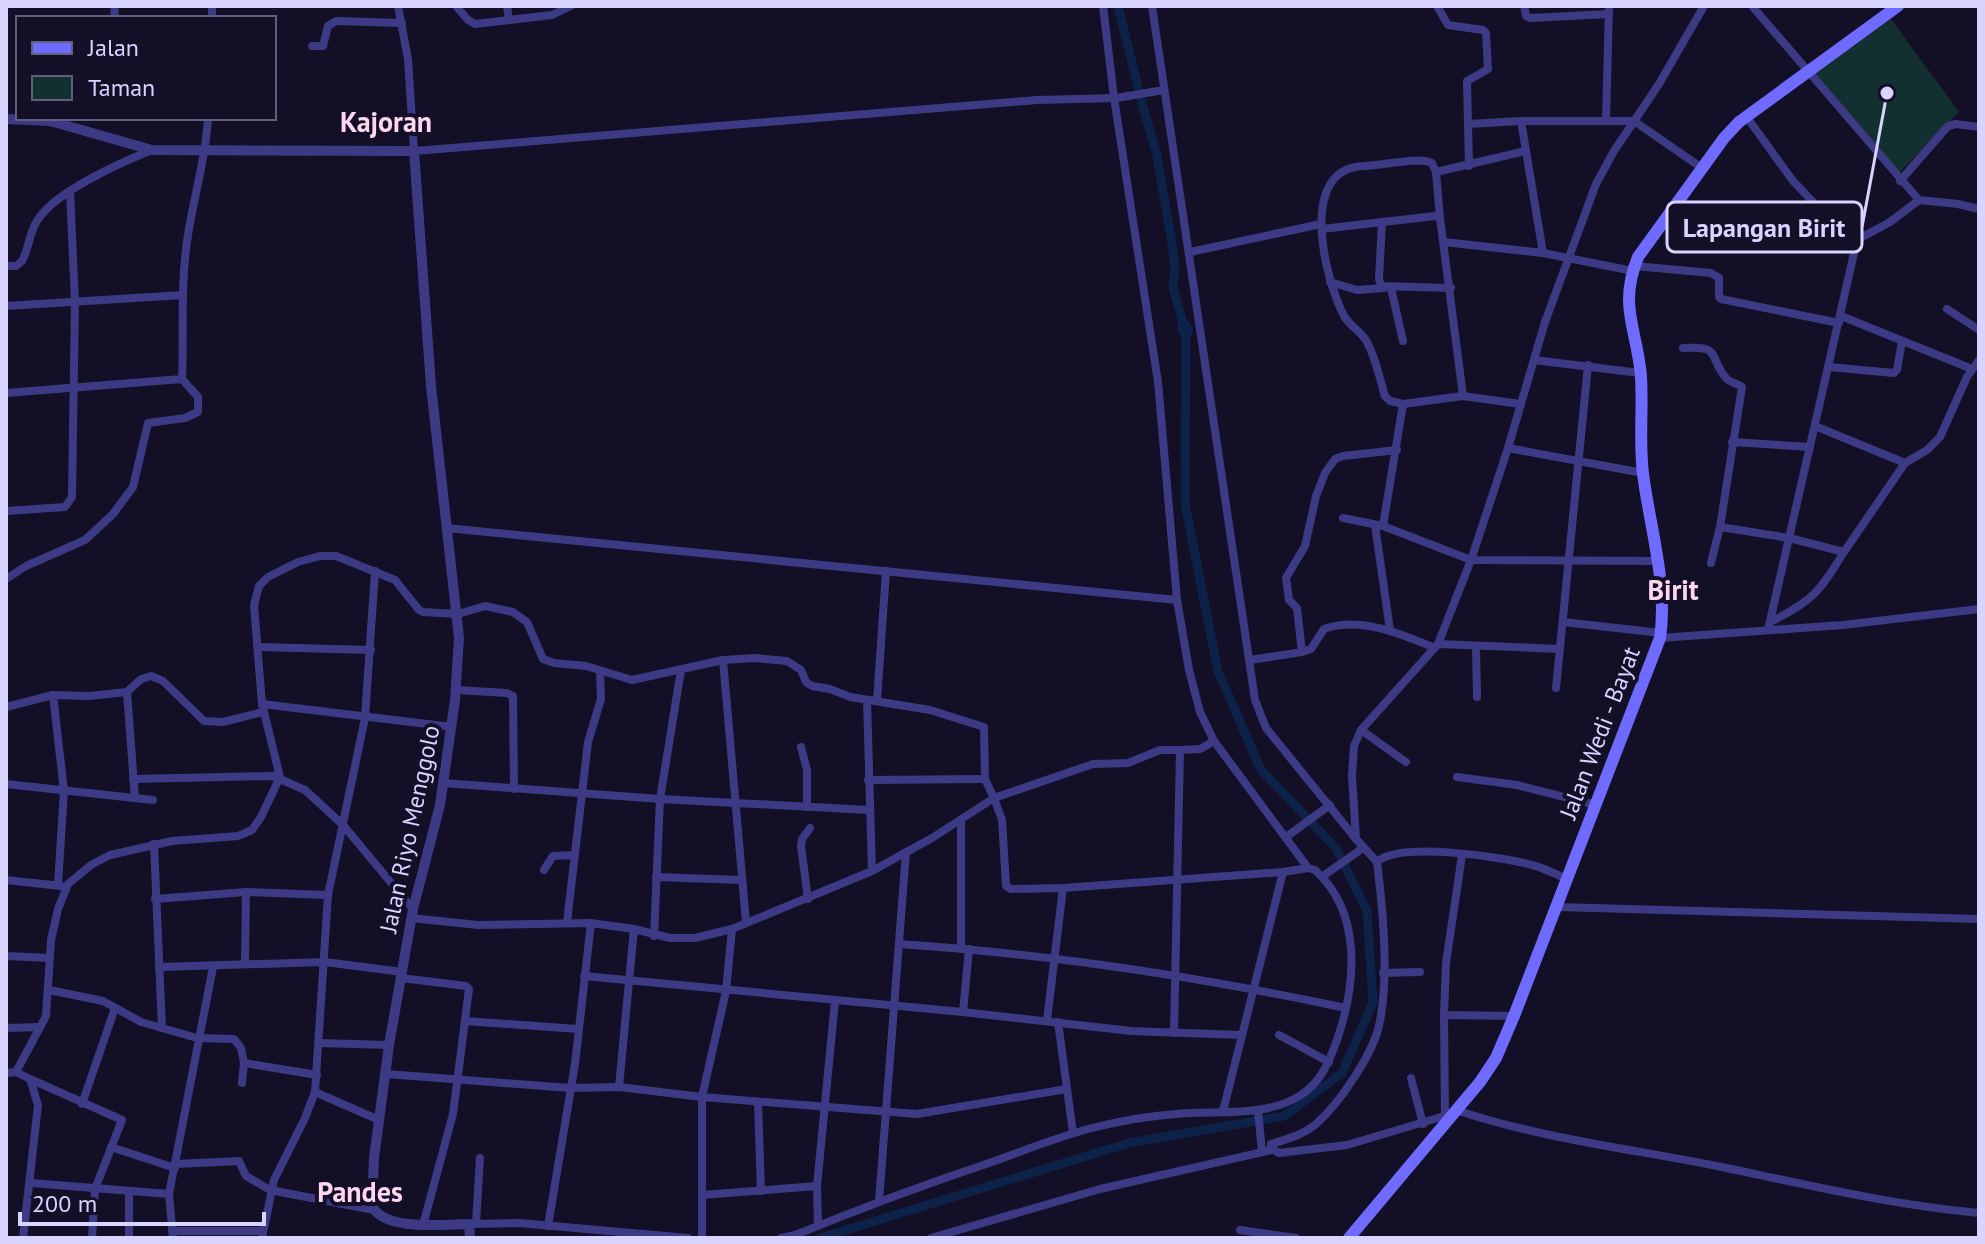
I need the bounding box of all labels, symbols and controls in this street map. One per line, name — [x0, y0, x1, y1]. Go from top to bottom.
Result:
legend — [16, 16, 276, 120]
text: Jalan — [87, 32, 139, 63]
text: Taman — [88, 72, 155, 103]
district label: Kajoran — [340, 103, 432, 140]
callout: Lapangan Birit — [1667, 202, 1862, 252]
text: Lapangan Birit — [1683, 211, 1845, 244]
district label: Birit — [1647, 571, 1699, 608]
street label: Jalan Wedi - Bayat — [1552, 642, 1647, 824]
street label: Jalan Riyo Menggolo — [372, 722, 447, 936]
district label: Pandes — [317, 1173, 403, 1210]
scale bar — [20, 1176, 264, 1226]
text: 200 m — [32, 1188, 97, 1219]

